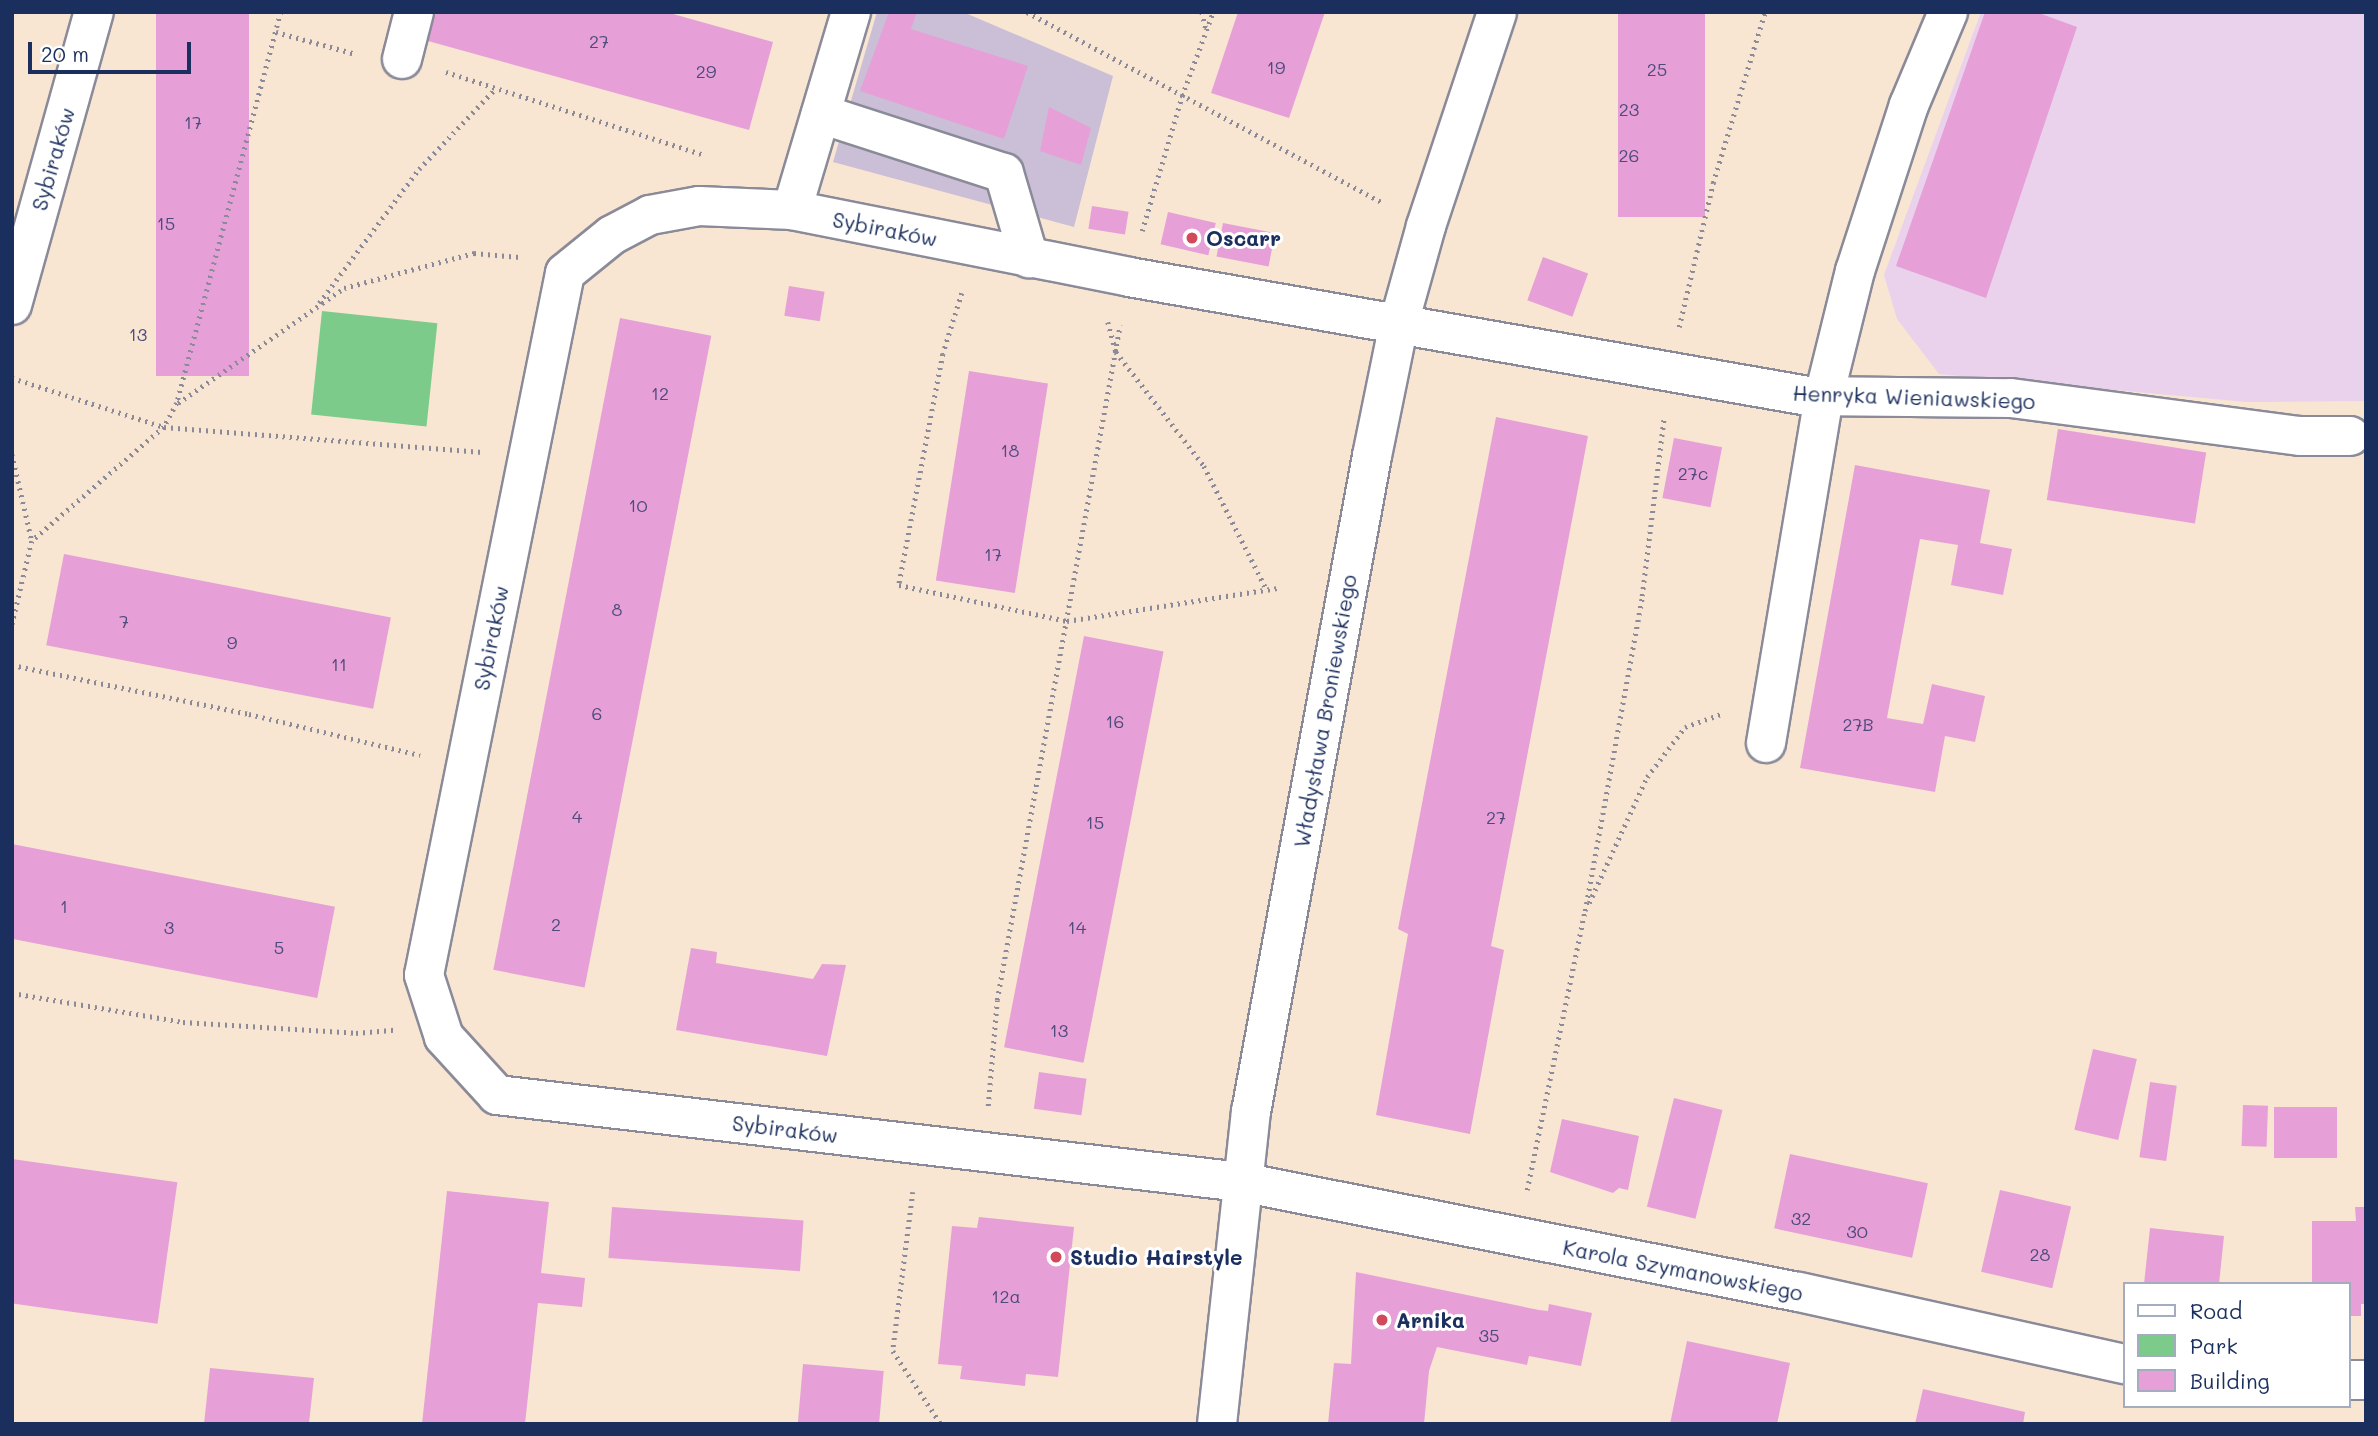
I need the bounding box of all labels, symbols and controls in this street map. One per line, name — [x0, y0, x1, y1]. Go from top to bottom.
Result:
scale bar — [32, 28, 194, 72]
house number: 27 — [589, 30, 609, 52]
text: 20 m — [41, 40, 89, 67]
house number: 19 — [1267, 56, 1285, 78]
house number: 25 — [1647, 58, 1667, 80]
house number: 29 — [696, 60, 716, 82]
house number: 23 — [1619, 98, 1639, 120]
street label: Sybiraków — [26, 105, 80, 213]
house number: 17 — [184, 111, 202, 133]
house number: 26 — [1619, 144, 1639, 166]
street label: Sybiraków — [831, 207, 939, 251]
house number: 15 — [157, 212, 175, 234]
place label: Oscarr — [1206, 225, 1281, 251]
marker: Oscarr — [1184, 230, 1200, 246]
house number: 13 — [129, 323, 147, 345]
street label: Henryka Wieniawskiego — [1792, 380, 2036, 414]
house number: 12 — [651, 382, 669, 404]
house number: 18 — [1001, 439, 1019, 461]
house number: 27c — [1678, 462, 1708, 484]
house number: 10 — [628, 494, 648, 516]
house number: 17 — [984, 543, 1002, 565]
street label: Władysława Broniewskiego — [1289, 572, 1361, 850]
street label: Sybiraków — [469, 584, 513, 692]
house number: 8 — [612, 598, 622, 620]
house number: 7 — [119, 610, 129, 632]
house number: 9 — [227, 631, 237, 653]
house number: 11 — [331, 653, 347, 675]
house number: 6 — [592, 702, 602, 724]
house number: 16 — [1106, 710, 1124, 732]
house number: 27B — [1842, 713, 1874, 735]
house number: 4 — [572, 805, 582, 827]
house number: 27 — [1486, 806, 1506, 828]
house number: 15 — [1086, 811, 1104, 833]
house number: 1 — [60, 895, 68, 917]
house number: 2 — [551, 913, 561, 935]
house number: 3 — [164, 916, 174, 938]
house number: 14 — [1068, 916, 1086, 938]
house number: 5 — [274, 936, 284, 958]
house number: 13 — [1050, 1019, 1068, 1041]
street label: Sybiraków — [731, 1110, 839, 1148]
house number: 32 — [1791, 1207, 1811, 1229]
house number: 30 — [1846, 1220, 1868, 1242]
street label: Karola Szymanowskiego — [1561, 1234, 1805, 1306]
house number: 28 — [2030, 1243, 2050, 1265]
place label: Studio Hairstyle — [1070, 1244, 1243, 1270]
marker: Studio Hairstyle — [1048, 1249, 1064, 1265]
legend — [2122, 1282, 2350, 1408]
house number: 12a — [991, 1285, 1021, 1307]
text: Road — [2190, 1297, 2242, 1324]
place label: Arnika — [1396, 1307, 1465, 1333]
marker: Arnika — [1374, 1312, 1390, 1328]
house number: 35 — [1478, 1324, 1500, 1346]
text: Park — [2190, 1332, 2238, 1359]
text: Building — [2190, 1367, 2270, 1394]

